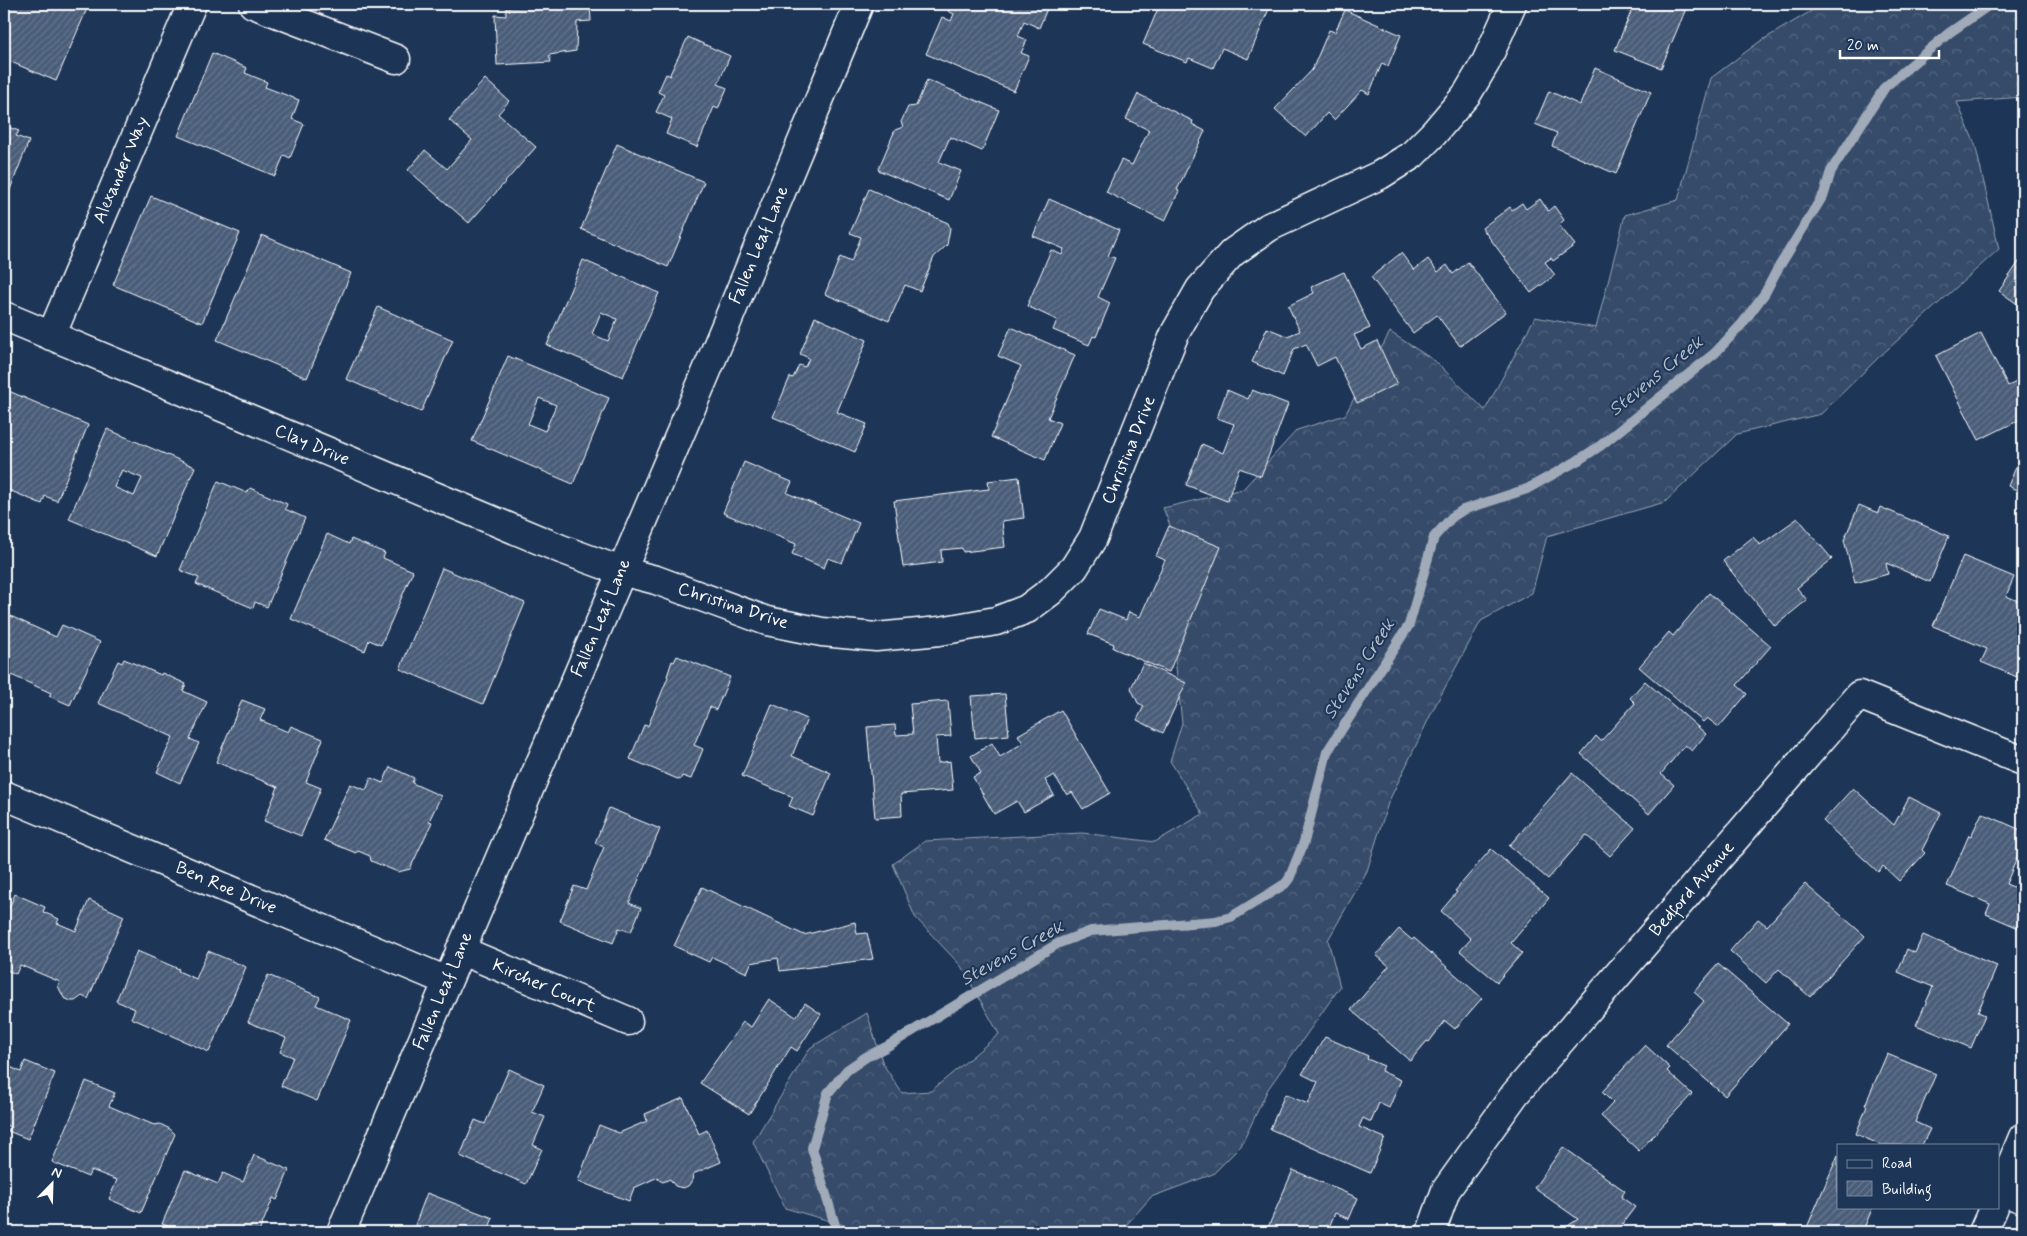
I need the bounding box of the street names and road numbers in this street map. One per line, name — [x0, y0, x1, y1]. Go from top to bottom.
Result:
street label: Alexander Way — [88, 113, 154, 227]
street label: Fallen Leaf Lane — [723, 182, 795, 308]
street label: Christina Drive — [1096, 392, 1162, 508]
street label: Clay Drive — [271, 418, 353, 472]
street label: Fallen Leaf Lane — [565, 555, 637, 681]
street label: Christina Drive — [675, 577, 792, 635]
street label: Bedford Avenue — [1644, 836, 1742, 943]
street label: Ben Roe Drive — [172, 856, 280, 920]
street label: Fallen Leaf Lane — [407, 928, 479, 1054]
street label: Kircher Court — [488, 953, 600, 1019]

